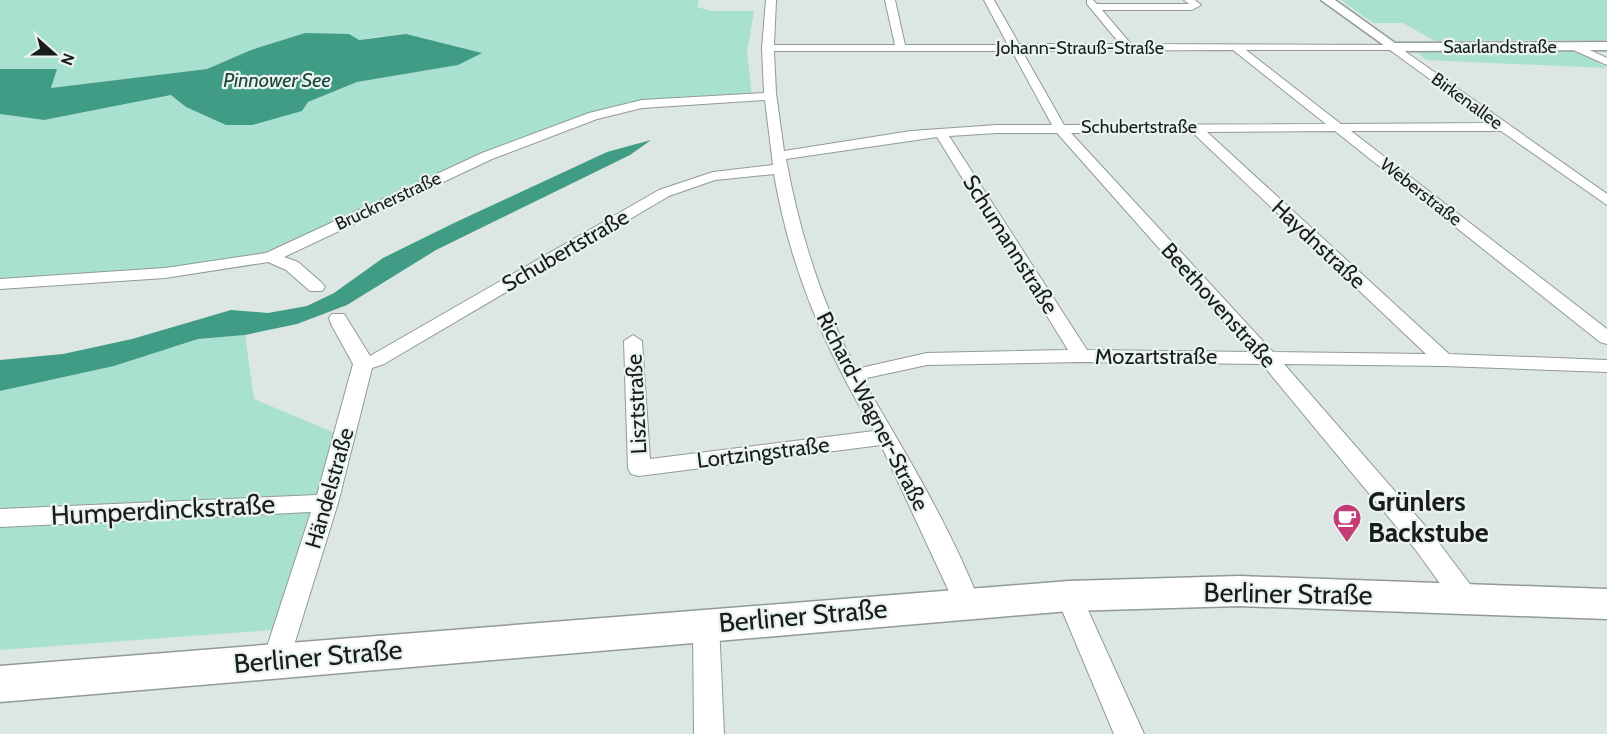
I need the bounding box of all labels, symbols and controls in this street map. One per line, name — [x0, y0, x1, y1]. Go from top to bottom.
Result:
north arrow — [24, 24, 84, 84]
street label: Saarlandstraße — [1443, 36, 1557, 58]
street label: Johann-Strauß-Straße — [995, 37, 1164, 59]
text: N — [57, 51, 78, 68]
water label: Pinnower See — [223, 68, 331, 92]
street label: Birkenallee — [1427, 68, 1507, 134]
street label: Schubertstraße — [1081, 116, 1197, 138]
street label: Weberstraße — [1376, 153, 1466, 231]
street label: Brucknerstraße — [332, 167, 444, 235]
street label: Schumannstraße — [957, 170, 1064, 319]
street label: Haydnstraße — [1266, 194, 1371, 295]
street label: Schubertstraße — [497, 203, 633, 298]
street label: Beethovenstraße — [1155, 237, 1282, 373]
street label: Richard-Wagner-Straße — [811, 307, 935, 515]
street label: Mozartstraße — [1095, 343, 1217, 370]
street label: Lisztstraße — [620, 353, 653, 455]
street label: Händelstraße — [299, 425, 360, 552]
street label: Lortzingstraße — [695, 431, 831, 474]
place label: Grünlers Backstube — [1368, 485, 1489, 549]
street label: Humperdinckstraße — [50, 487, 276, 532]
cafe icon: Grünlers Backstube — [1331, 502, 1363, 544]
street label: Berliner Straße — [1203, 576, 1373, 611]
street label: Berliner Straße — [717, 592, 889, 639]
street label: Berliner Straße — [232, 633, 404, 680]

